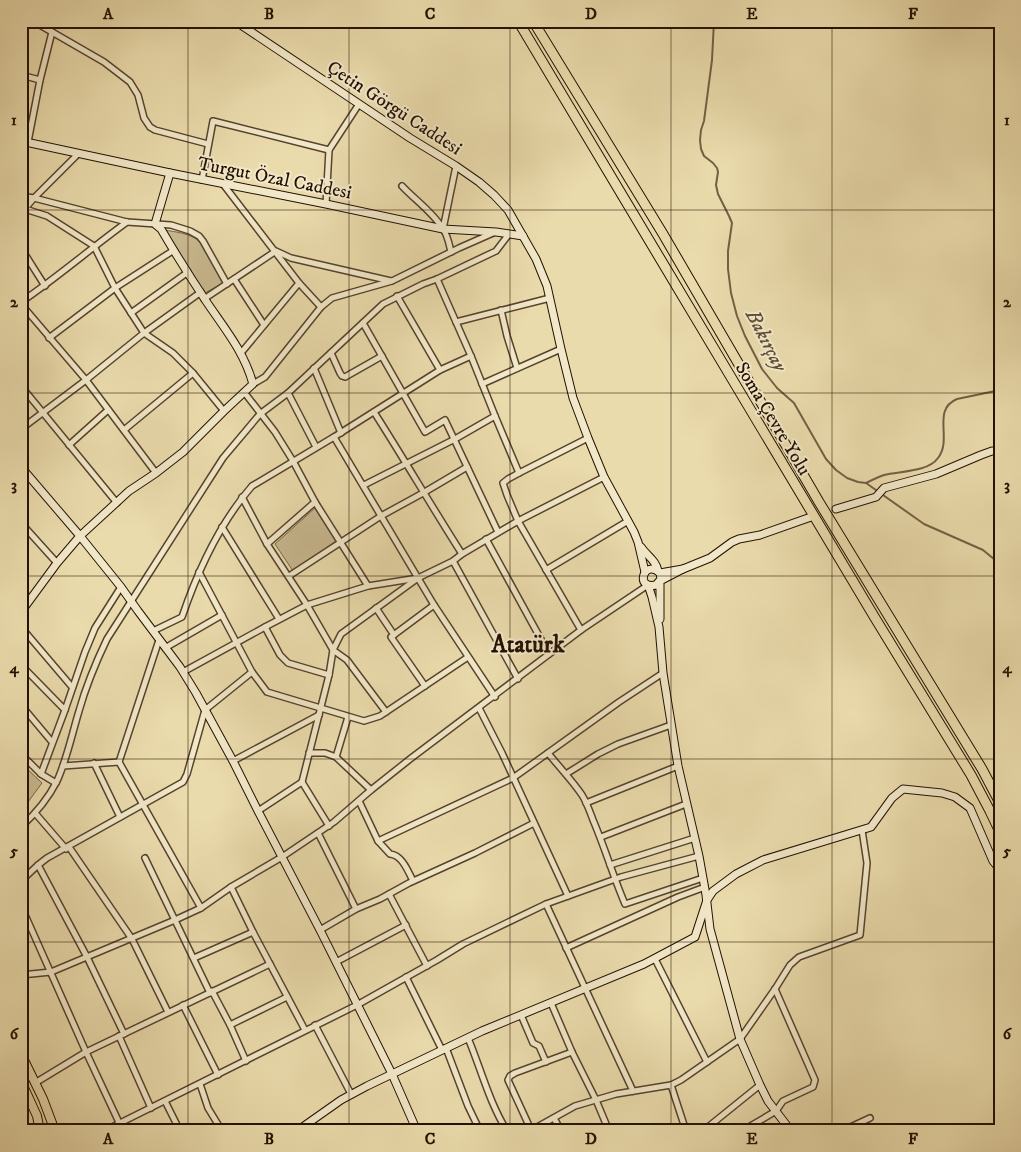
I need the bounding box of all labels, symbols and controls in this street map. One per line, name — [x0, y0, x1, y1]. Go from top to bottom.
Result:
text: A — [102, 4, 114, 24]
text: B — [264, 4, 274, 24]
text: C — [425, 4, 435, 24]
text: D — [585, 4, 597, 24]
text: E — [746, 4, 758, 24]
text: F — [908, 4, 918, 24]
street label: Çetin Görgü Caddesi — [322, 56, 466, 161]
text: 1 — [11, 110, 17, 130]
text: 1 — [1004, 110, 1010, 130]
street label: Turgut Özal Caddesi — [196, 151, 354, 205]
text: 2 — [10, 292, 19, 312]
text: 2 — [1003, 292, 1012, 312]
water label: Bakırçay — [739, 305, 792, 377]
street label: Soma Çevre Yolu — [730, 358, 816, 480]
text: 3 — [11, 475, 17, 495]
text: 3 — [1004, 475, 1010, 495]
district label: Atatürk — [490, 630, 566, 660]
text: 4 — [8, 658, 19, 678]
text: 4 — [1001, 658, 1012, 678]
text: 5 — [9, 841, 18, 861]
text: 5 — [1002, 841, 1011, 861]
text: 6 — [10, 1024, 20, 1044]
text: 6 — [1003, 1024, 1013, 1044]
text: A — [102, 1129, 114, 1149]
text: B — [264, 1129, 274, 1149]
text: C — [425, 1129, 435, 1149]
text: D — [585, 1129, 597, 1149]
text: E — [746, 1129, 758, 1149]
text: F — [908, 1129, 918, 1149]

